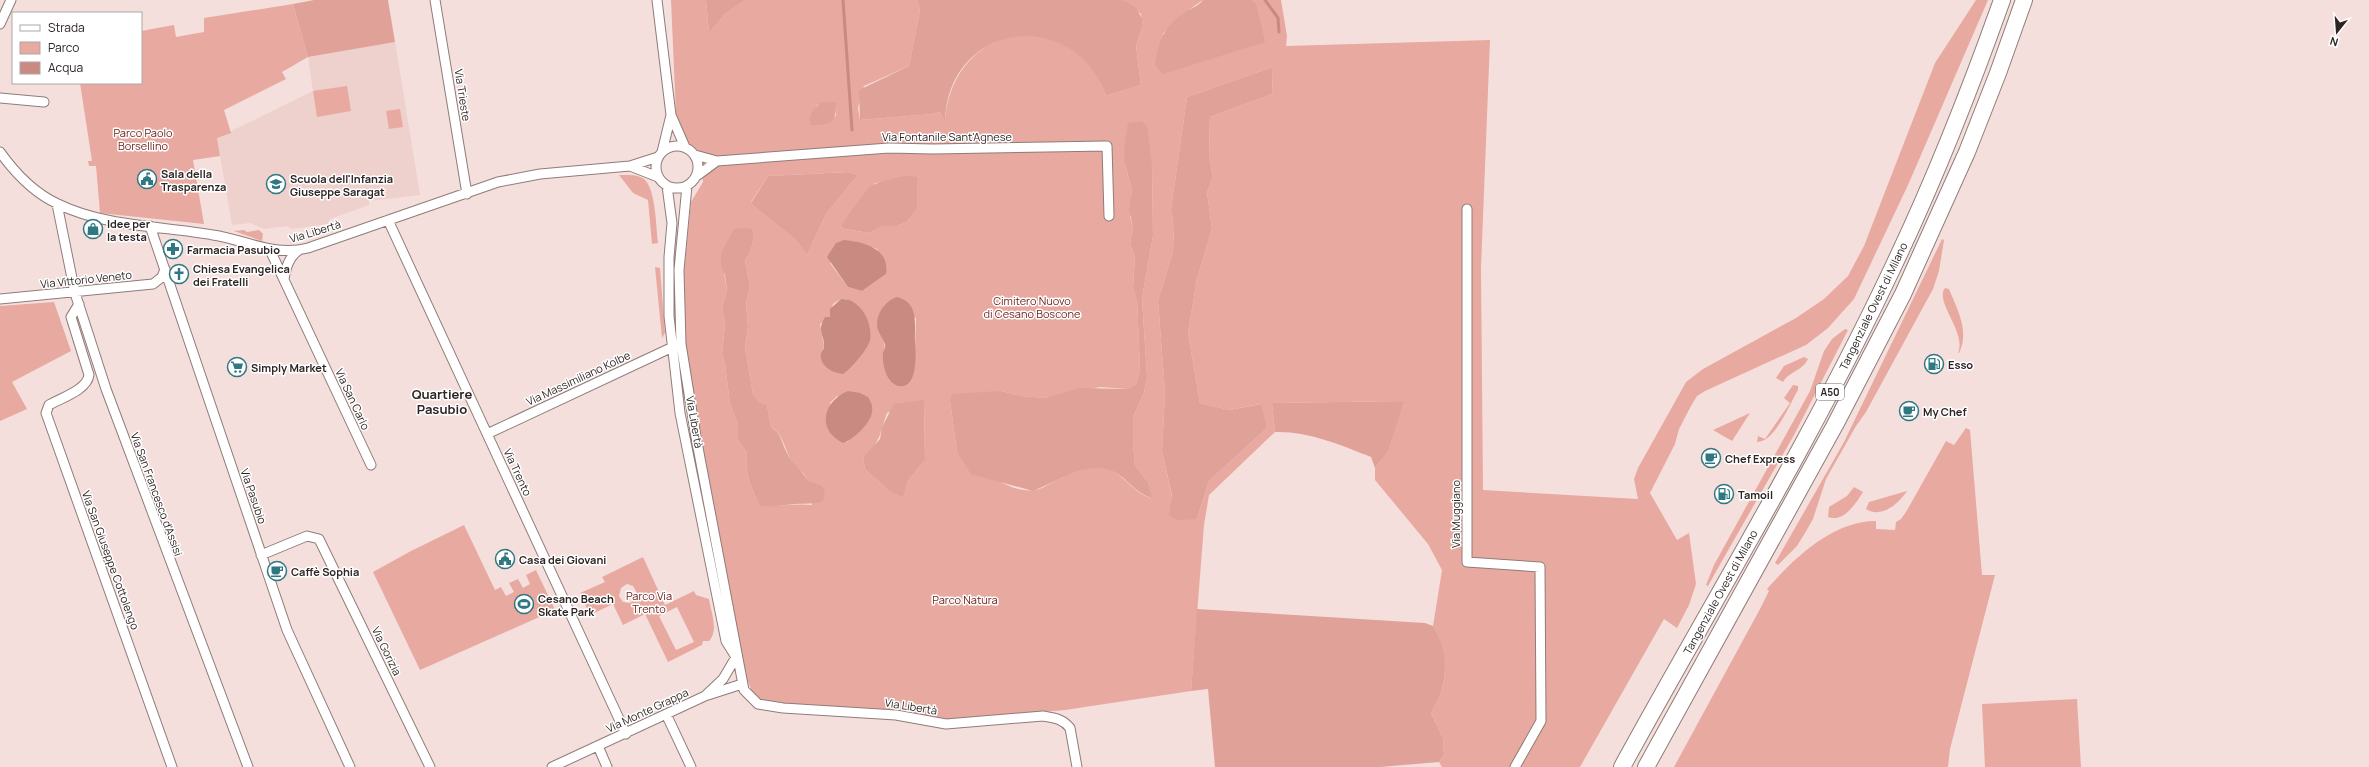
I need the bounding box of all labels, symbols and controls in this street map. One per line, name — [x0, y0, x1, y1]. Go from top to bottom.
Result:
legend — [12, 12, 142, 84]
north arrow — [2317, 12, 2357, 52]
text: Strada — [48, 19, 85, 36]
text: N — [2328, 34, 2340, 50]
text: Parco — [48, 39, 79, 56]
text: Acqua — [48, 59, 83, 76]
street label: Via Trieste — [451, 68, 475, 123]
park label: Parco Paolo Borsellino — [113, 125, 173, 153]
street label: Via Fontanile Sant'Agnese — [882, 129, 1013, 144]
place label: Sala della Trasparenza — [161, 166, 226, 194]
public building icon: Sala della Trasparenza — [136, 168, 158, 190]
place label: Scuola dell'Infanzia Giuseppe Saragat — [290, 171, 393, 199]
school or university icon: Scuola dell'Infanzia Giuseppe Saragat — [265, 173, 287, 195]
place label: Idee per la testa — [107, 216, 151, 244]
street label: Via Libertà — [288, 216, 342, 246]
shop icon: Idee per la testa — [82, 218, 104, 240]
pharmacy icon: Farmacia Pasubio — [162, 238, 184, 260]
street label: Tangenziale Ovest di Milano — [1835, 239, 1911, 372]
place label: Farmacia Pasubio — [187, 242, 280, 257]
place label: Chiesa Evangelica dei Fratelli — [193, 261, 290, 289]
church icon: Chiesa Evangelica dei Fratelli — [168, 263, 190, 285]
street label: Via Vittorio Veneto — [39, 267, 133, 291]
park label: Cimitero Nuovo di Cesano Boscone — [983, 293, 1081, 321]
street label: Via Massimiliano Kolbe — [524, 347, 633, 409]
fuel station icon: Esso — [1923, 353, 1945, 375]
supermarket icon: Simply Market — [226, 356, 248, 378]
place label: Esso — [1948, 357, 1973, 372]
place label: Simply Market — [251, 360, 327, 375]
street label: Via San Carlo — [332, 366, 374, 432]
road number: A50 — [1816, 384, 1844, 400]
district label: Quartiere Pasubio — [412, 385, 472, 418]
street label: Via Libertà — [683, 395, 707, 449]
cafe icon: My Chef — [1898, 400, 1920, 422]
place label: My Chef — [1923, 404, 1967, 419]
street label: Via San Francesco d'Assisi — [128, 430, 186, 558]
street label: Via Trento — [500, 446, 536, 499]
cafe icon: Chef Express — [1700, 447, 1722, 469]
place label: Chef Express — [1725, 451, 1795, 466]
street label: Via Pasubio — [238, 466, 271, 526]
street label: Via Muggiano — [1448, 480, 1463, 548]
fuel station icon: Tamoil — [1713, 483, 1735, 505]
place label: Tamoil — [1738, 487, 1773, 502]
street label: Via San Giuseppe Cottolengo — [79, 488, 143, 632]
street label: Tangenziale Ovest di Milano — [1679, 527, 1761, 657]
public building icon: Casa dei Giovani — [494, 548, 516, 570]
place label: Casa dei Giovani — [519, 552, 606, 567]
cafe icon: Caffè Sophia — [266, 560, 288, 582]
place label: Caffè Sophia — [291, 564, 359, 579]
park label: Parco Via Trento — [626, 588, 672, 616]
place label: Cesano Beach Skate Park — [538, 591, 614, 619]
park label: Parco Natura — [932, 592, 998, 607]
sports icon: Cesano Beach Skate Park — [513, 593, 535, 615]
street label: Via Gorizia — [369, 624, 405, 678]
street label: Via Monte Grappa — [603, 684, 691, 736]
street label: Via Libertà — [884, 694, 938, 718]

